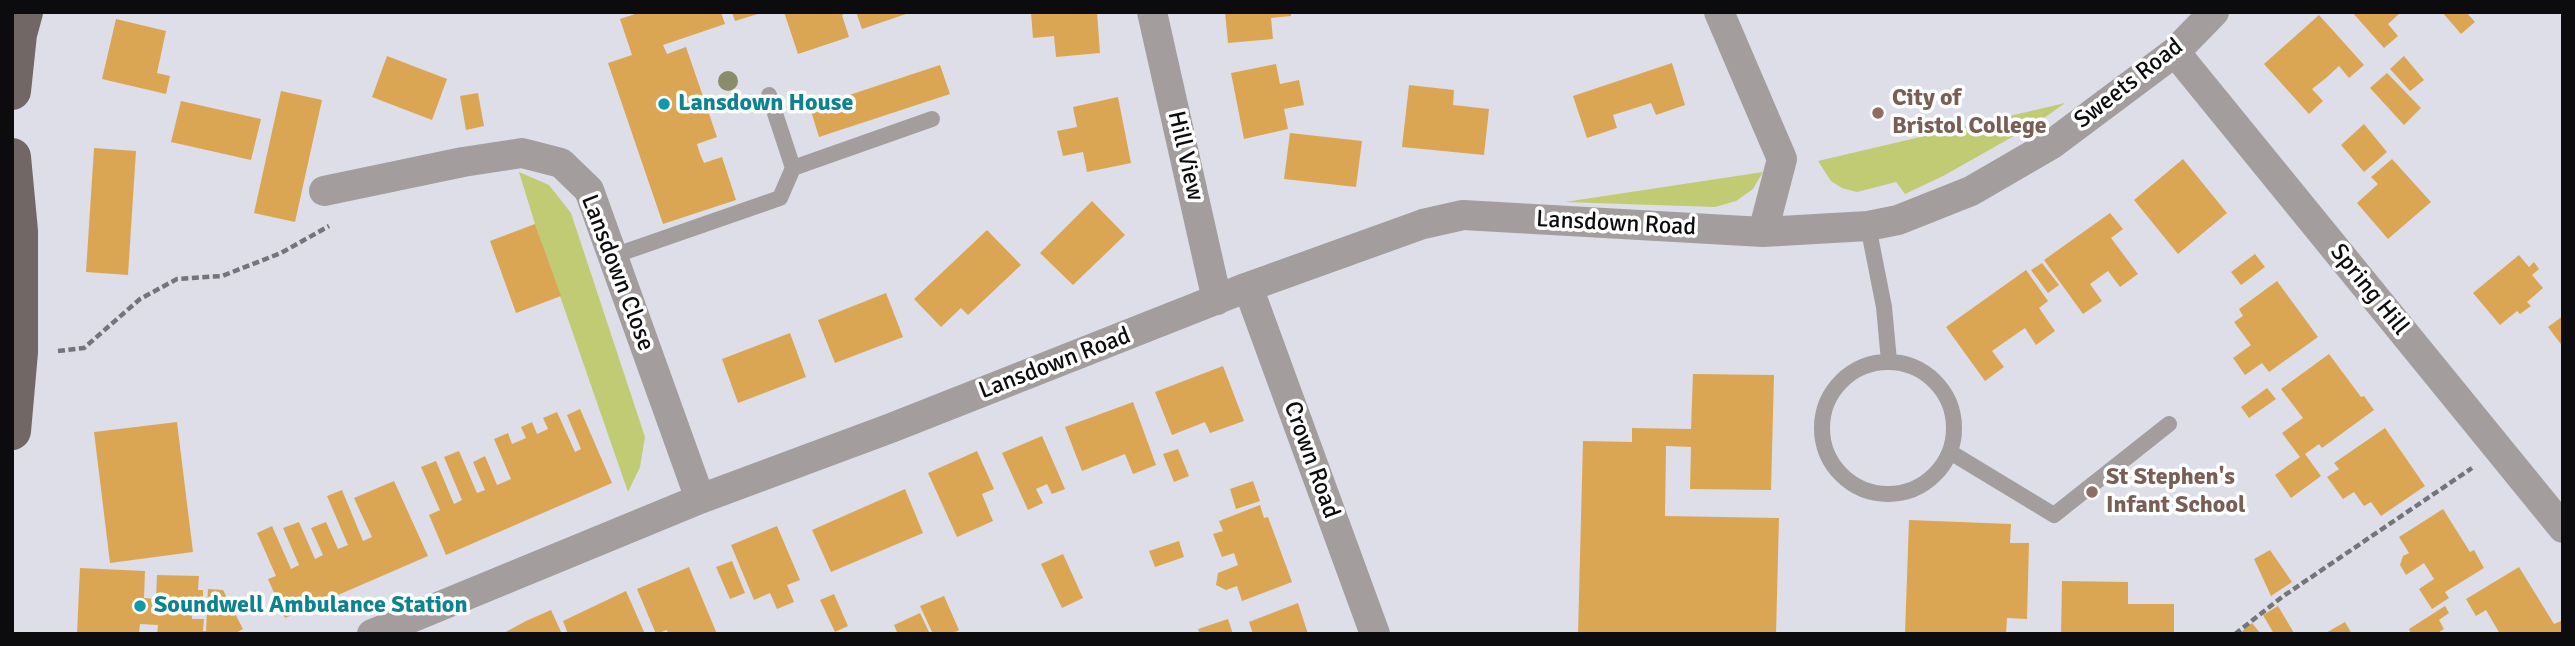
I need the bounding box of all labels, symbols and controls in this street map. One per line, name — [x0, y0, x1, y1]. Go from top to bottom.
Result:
street label: Sweets Road — [2069, 33, 2189, 135]
place label: City of Bristol College — [1892, 85, 2047, 141]
place label: Lansdown House — [678, 90, 853, 118]
marker: Lansdown House — [656, 96, 672, 112]
marker: City of Bristol College — [1870, 105, 1886, 121]
street label: Hill View — [1161, 108, 1209, 204]
street label: Lansdown Close — [574, 191, 660, 355]
street label: Lansdown Road — [1535, 205, 1697, 243]
street label: Spring Hill — [2323, 238, 2415, 342]
street label: Lansdown Road — [975, 322, 1135, 406]
street label: Crown Road — [1277, 398, 1345, 522]
place label: St Stephen's Infant School — [2106, 464, 2245, 520]
marker: St Stephen's Infant School — [2084, 484, 2100, 500]
place label: Soundwell Ambulance Station — [154, 592, 468, 620]
marker: Soundwell Ambulance Station — [132, 598, 148, 614]

